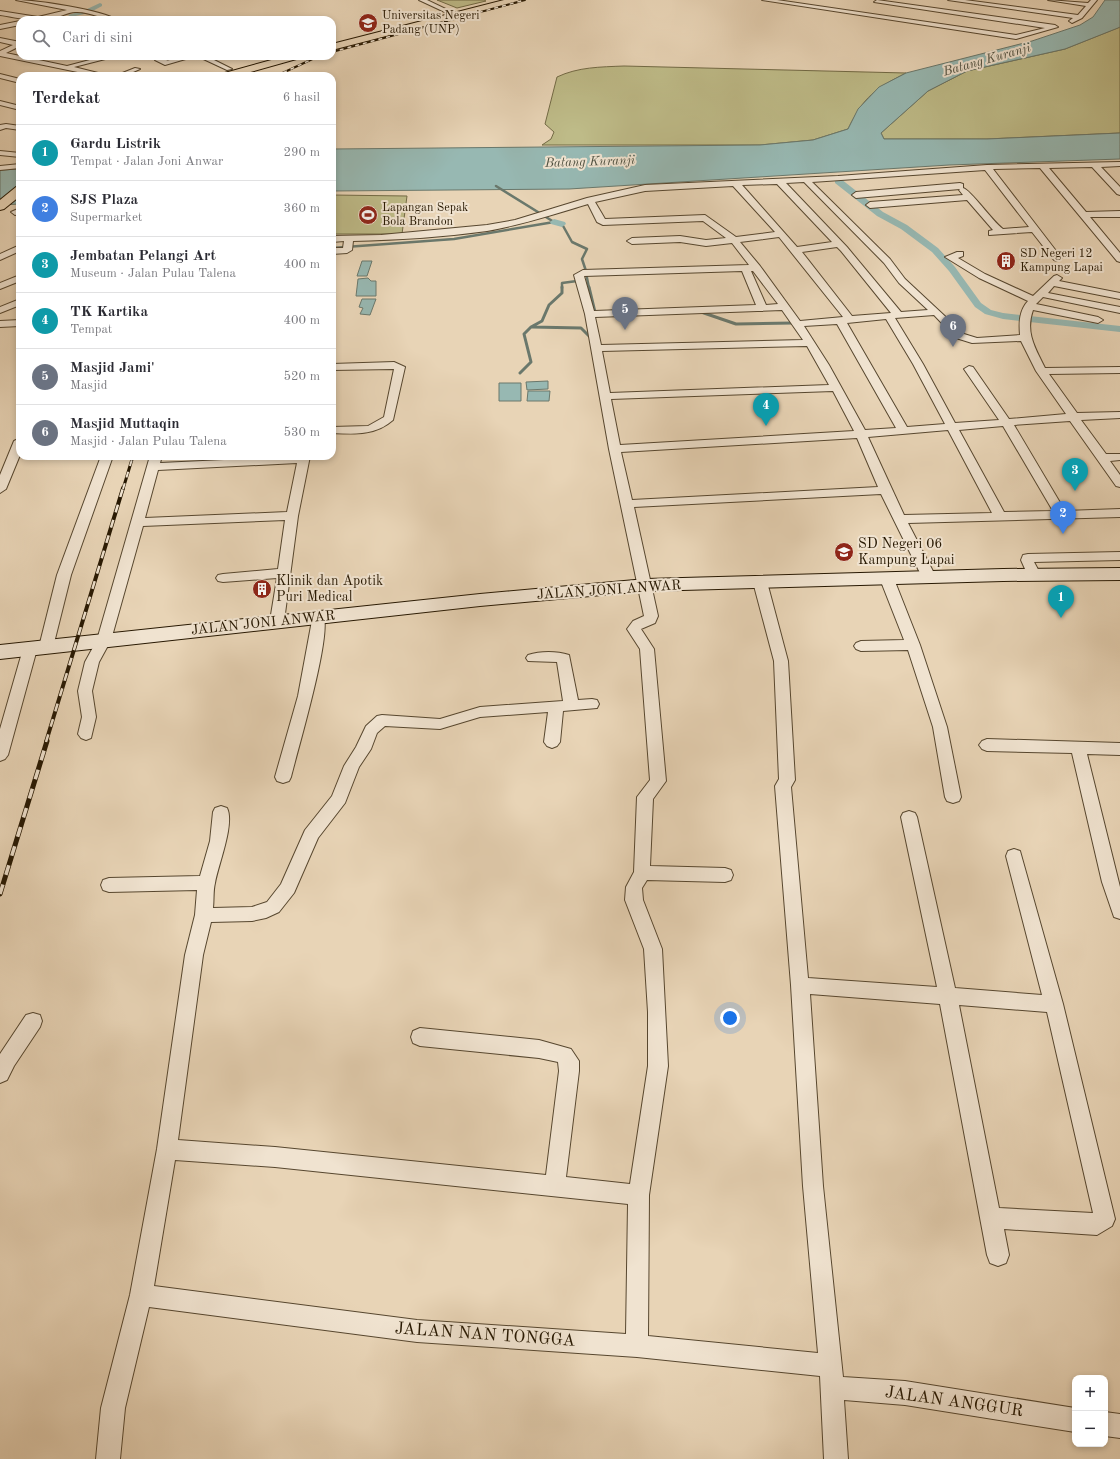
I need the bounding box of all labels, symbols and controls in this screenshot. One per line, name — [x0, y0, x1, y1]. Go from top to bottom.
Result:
place label: Universitas Negeri Padang (UNP) — [382, 10, 479, 36]
school or university icon: Universitas Negeri Padang (UNP) — [357, 12, 379, 34]
search box — [16, 16, 336, 60]
icon: search — [30, 27, 52, 49]
text: Cari di sini — [62, 31, 133, 46]
water label: Batang Kuranji — [941, 41, 1033, 79]
text: Terdekat — [32, 90, 100, 107]
text: 6 hasil — [283, 91, 320, 104]
text: Gardu Listrik — [70, 137, 161, 152]
text: 1 — [41, 146, 49, 159]
text: 290 m — [283, 146, 320, 159]
water label: Batang Kuranji — [544, 154, 636, 170]
text: Tempat · Jalan Joni Anwar — [70, 155, 223, 168]
text: SJS Plaza — [70, 193, 138, 208]
text: 2 — [41, 202, 49, 215]
text: 360 m — [283, 202, 320, 215]
place label: Lapangan Sepak Bola Brandon — [382, 202, 468, 228]
sports icon: Lapangan Sepak Bola Brandon — [357, 204, 379, 226]
text: Supermarket — [70, 211, 142, 224]
place label: SD Negeri 12 Kampung Lapai — [1020, 248, 1103, 274]
text: Jembatan Pelangi Art — [70, 249, 216, 264]
building icon: SD Negeri 12 Kampung Lapai — [995, 250, 1017, 272]
text: 3 — [41, 258, 49, 271]
text: 400 m — [283, 258, 320, 271]
text: Museum · Jalan Pulau Talena — [70, 267, 236, 280]
pin: 5 — [612, 297, 638, 330]
text: TK Kartika — [70, 305, 148, 320]
text: 4 — [41, 314, 49, 327]
text: 400 m — [283, 314, 320, 327]
pin: 6 — [940, 314, 966, 347]
text: Tempat — [70, 323, 112, 336]
text: Masjid Jami' — [70, 361, 155, 376]
text: 5 — [41, 370, 49, 383]
text: 520 m — [283, 370, 320, 383]
text: Masjid — [70, 379, 107, 392]
pin: 4 — [753, 393, 779, 426]
text: Masjid Muttaqin — [70, 417, 180, 432]
text: 6 — [41, 426, 49, 439]
text: 530 m — [283, 426, 320, 439]
text: Masjid · Jalan Pulau Talena — [70, 435, 227, 448]
pin: 3 — [1062, 458, 1088, 491]
pin: 2 — [1050, 501, 1076, 534]
place label: SD Negeri 06 Kampung Lapai — [858, 537, 955, 567]
school or university icon: SD Negeri 06 Kampung Lapai — [833, 541, 855, 563]
place label: Klinik dan Apotik Puri Medical — [276, 574, 383, 604]
building icon: Klinik dan Apotik Puri Medical — [251, 578, 273, 600]
street label: JALAN JONI ANWAR — [536, 578, 682, 602]
pin: 1 — [1048, 585, 1074, 618]
street label: JALAN JONI ANWAR — [190, 608, 336, 638]
your location — [720, 1008, 740, 1028]
street label: JALAN NAN TONGGA — [394, 1320, 576, 1350]
map controls — [1072, 1375, 1108, 1447]
button: + — [1072, 1375, 1108, 1411]
street label: JALAN ANGGUR — [884, 1384, 1024, 1420]
button: − — [1072, 1411, 1108, 1447]

